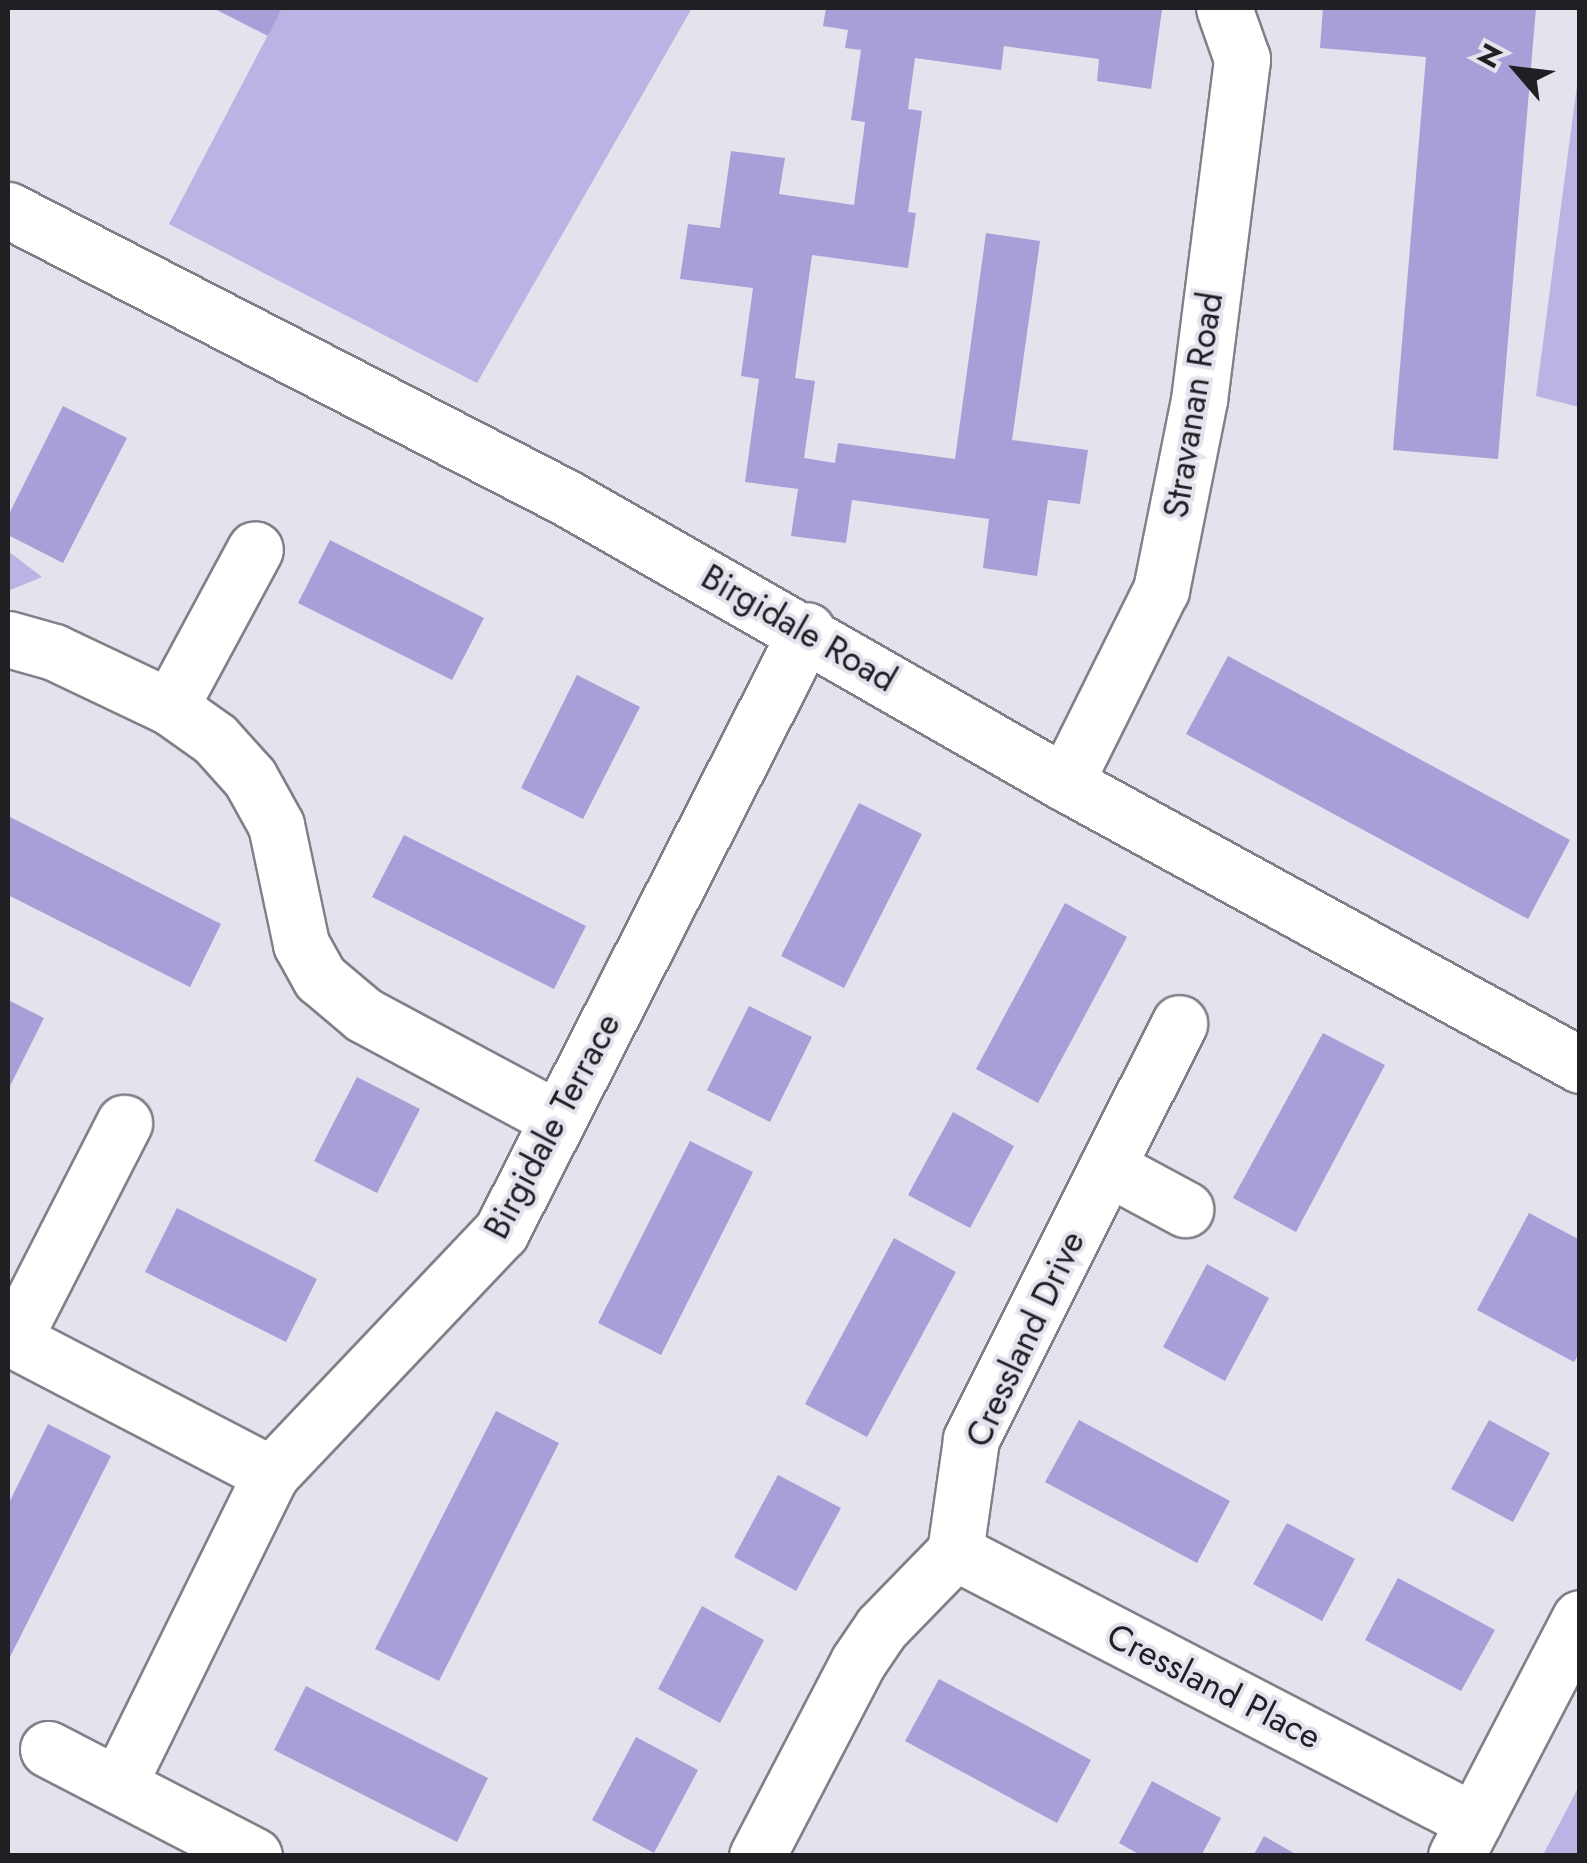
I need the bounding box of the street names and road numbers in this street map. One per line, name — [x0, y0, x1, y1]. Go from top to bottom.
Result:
street label: Stravanan Road — [1154, 289, 1232, 521]
street label: Birgidale Road — [694, 555, 904, 701]
street label: Birgidale Terrace — [475, 1006, 629, 1246]
street label: Cressland Drive — [957, 1224, 1093, 1454]
street label: Cressland Place — [1100, 1614, 1328, 1758]

